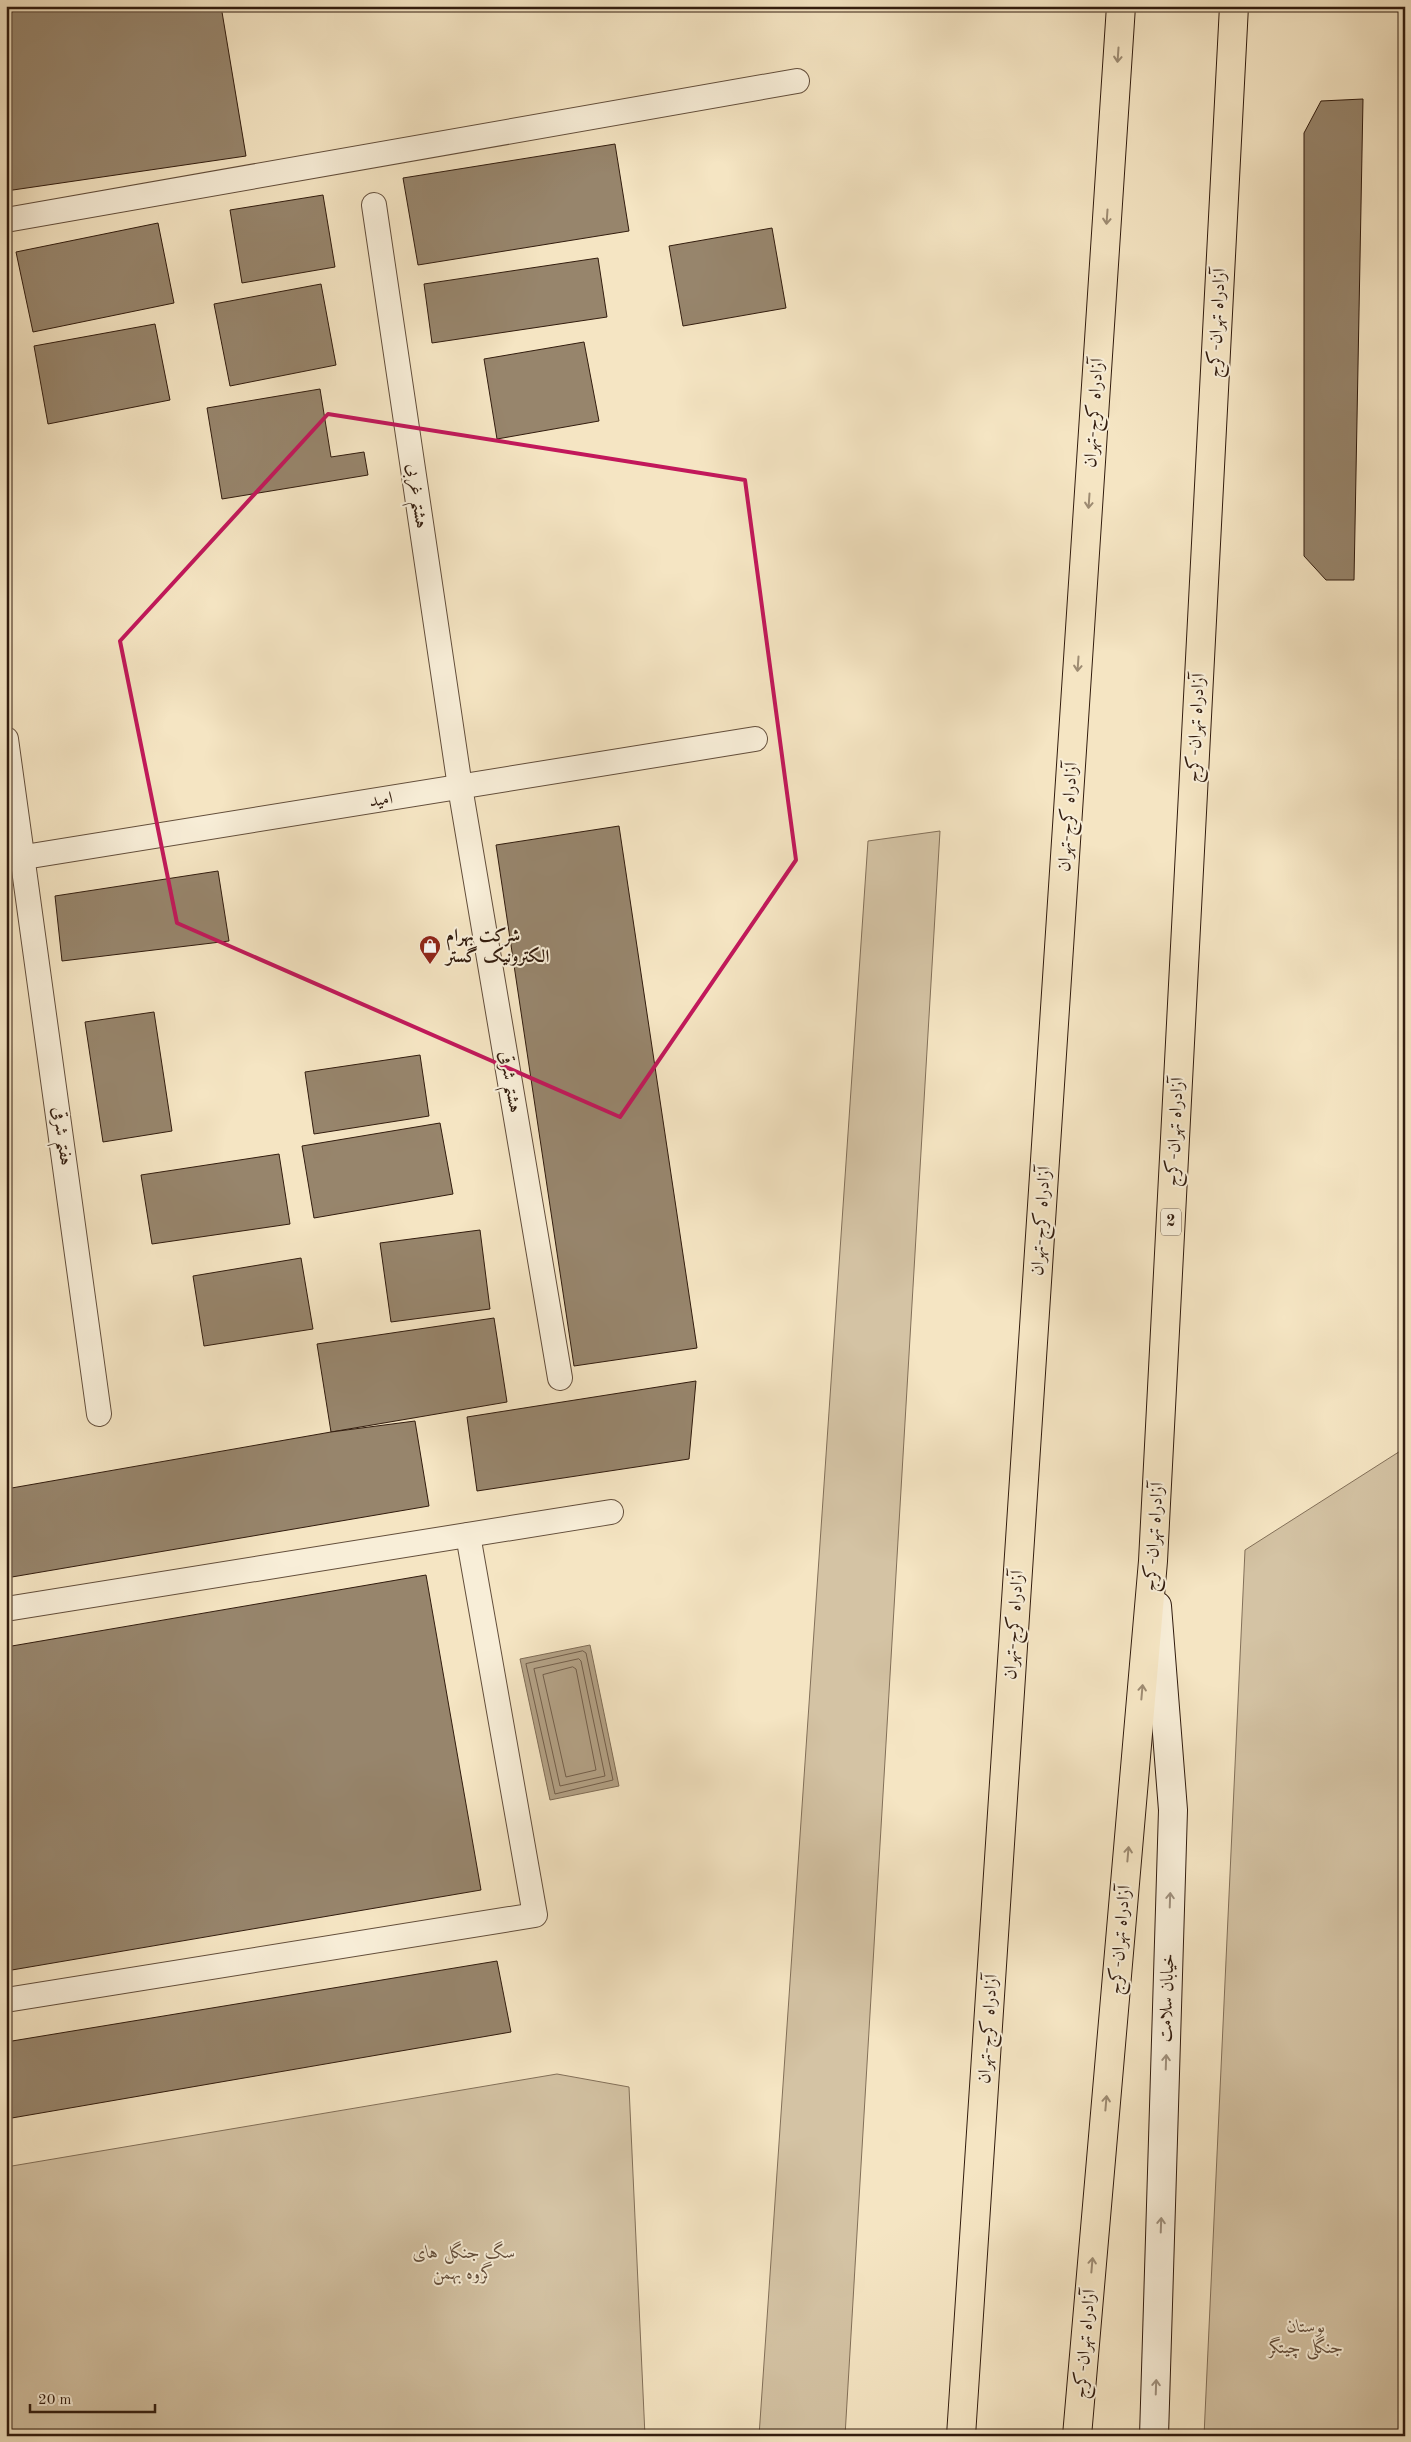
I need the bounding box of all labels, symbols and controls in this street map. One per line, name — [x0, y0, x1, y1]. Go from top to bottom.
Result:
one-way arrow — [1114, 47, 1123, 63]
one-way arrow — [1103, 209, 1112, 225]
street label: آزادراه تهران-کرج — [1203, 266, 1235, 378]
street label: آزادراه کرج-تهران — [1079, 356, 1113, 469]
street label: هشتم غربی — [396, 462, 430, 531]
one-way arrow — [1084, 493, 1093, 509]
one-way arrow — [1073, 655, 1083, 671]
street label: آزادراه تهران-کرج — [1182, 671, 1214, 783]
street label: آزادراه کرج-تهران — [1053, 760, 1087, 873]
street label: امید — [368, 789, 394, 811]
place label: شرکت بهرام الکترونیک گستر — [444, 927, 549, 967]
shop icon: شرکت بهرام الکترونیک گستر — [418, 934, 442, 965]
street label: هشتم شرقی — [488, 1050, 525, 1116]
street label: آزادراه تهران-کرج — [1161, 1075, 1193, 1187]
street label: هفتم شرقی — [41, 1105, 76, 1168]
street label: آزادراه کرج-تهران — [1026, 1164, 1060, 1277]
road number: 2 — [1161, 1208, 1181, 1236]
street label: آزادراه تهران-کرج — [1139, 1480, 1173, 1593]
street label: آزادراه کرج-تهران — [999, 1568, 1033, 1681]
one-way arrow — [1137, 1685, 1146, 1701]
one-way arrow — [1123, 1846, 1132, 1862]
street label: آزادراه تهران-کرج — [1104, 1882, 1140, 1996]
one-way arrow — [1166, 1892, 1175, 1908]
street label: خیابان سلامت — [1156, 1953, 1179, 2043]
street label: آزادراه کرج-تهران — [973, 1972, 1007, 2085]
one-way arrow — [1161, 2054, 1170, 2070]
one-way arrow — [1101, 2096, 1111, 2112]
one-way arrow — [1156, 2217, 1165, 2233]
park label: سگ جنگل های گروه بهمن — [412, 2240, 516, 2285]
one-way arrow — [1087, 2257, 1096, 2273]
street label: آزادراه تهران-کرج — [1069, 2286, 1105, 2400]
park label: بوستان جنگلی چیتگر — [1267, 2318, 1344, 2360]
one-way arrow — [1151, 2379, 1161, 2396]
scale bar — [30, 2382, 155, 2414]
text: 20 m — [38, 2393, 72, 2408]

